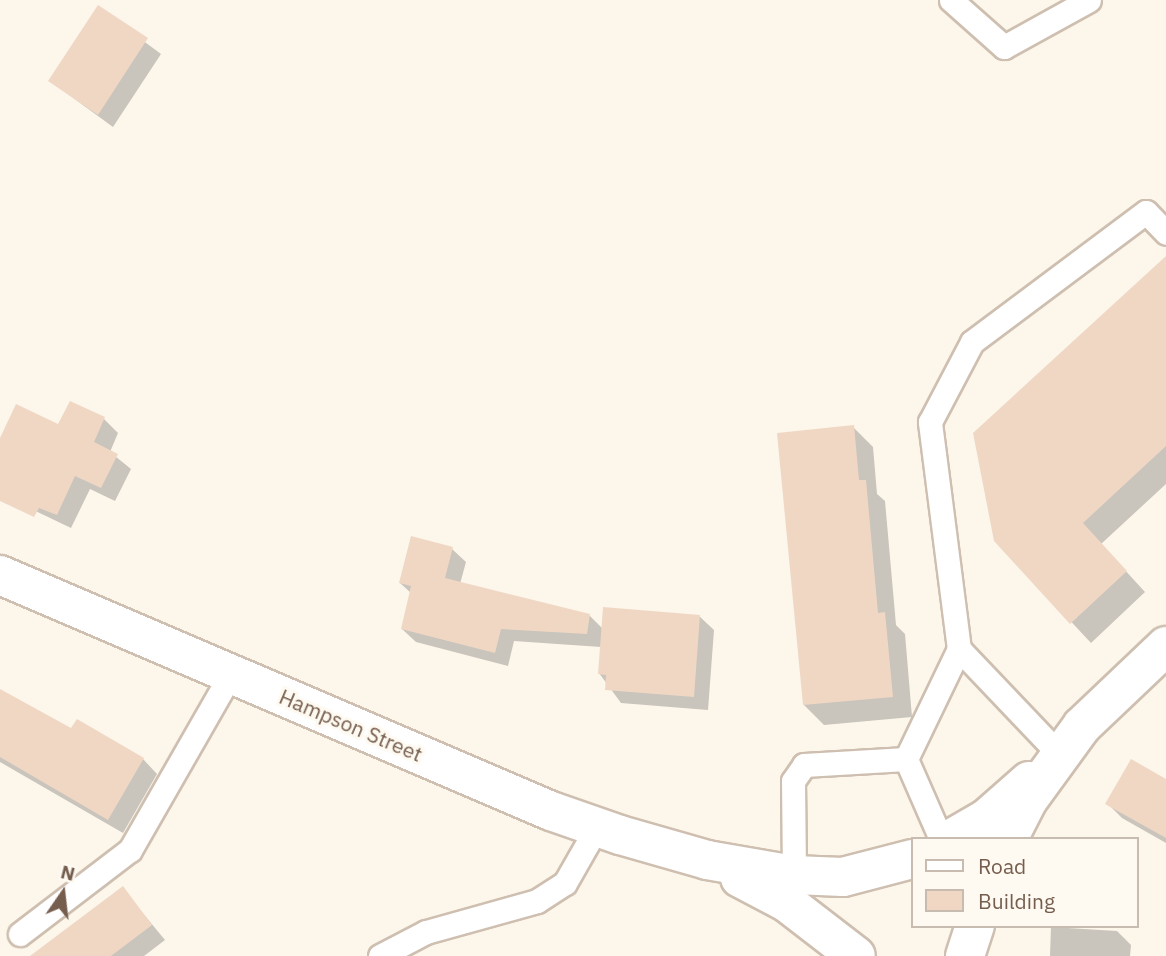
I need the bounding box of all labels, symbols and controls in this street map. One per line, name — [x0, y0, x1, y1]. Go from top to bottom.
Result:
street label: Hampson Street — [276, 684, 426, 766]
legend — [911, 837, 1138, 928]
text: Road — [978, 852, 1026, 880]
north arrow — [28, 858, 98, 928]
text: N — [58, 859, 78, 886]
text: Building — [978, 887, 1055, 915]

